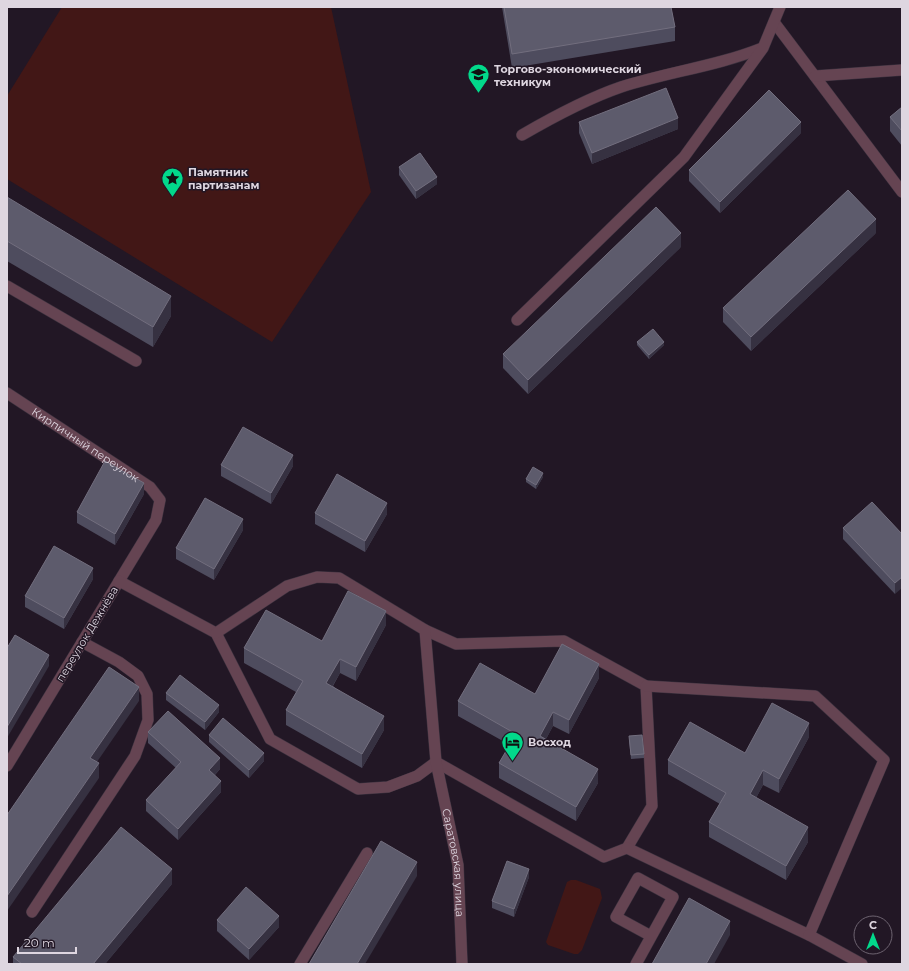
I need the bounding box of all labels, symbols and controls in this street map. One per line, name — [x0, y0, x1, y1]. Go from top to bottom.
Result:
school or university icon: Торгово-экономический техникум — [466, 62, 492, 95]
place label: Торгово-экономический техникум — [494, 62, 642, 89]
place icon: Памятник партизанам — [160, 165, 186, 198]
place label: Памятник партизанам — [188, 165, 259, 192]
street label: Кирпичный переулок — [29, 404, 142, 485]
street label: переулок Дежнёва — [53, 584, 121, 684]
hotel icon: Восход — [500, 729, 526, 762]
place label: Восход — [528, 735, 571, 749]
street label: Саратовская улица — [439, 807, 467, 917]
north arrow — [853, 915, 893, 955]
text: С — [869, 918, 877, 932]
scale bar — [18, 929, 76, 955]
text: 20 m — [24, 935, 55, 950]

